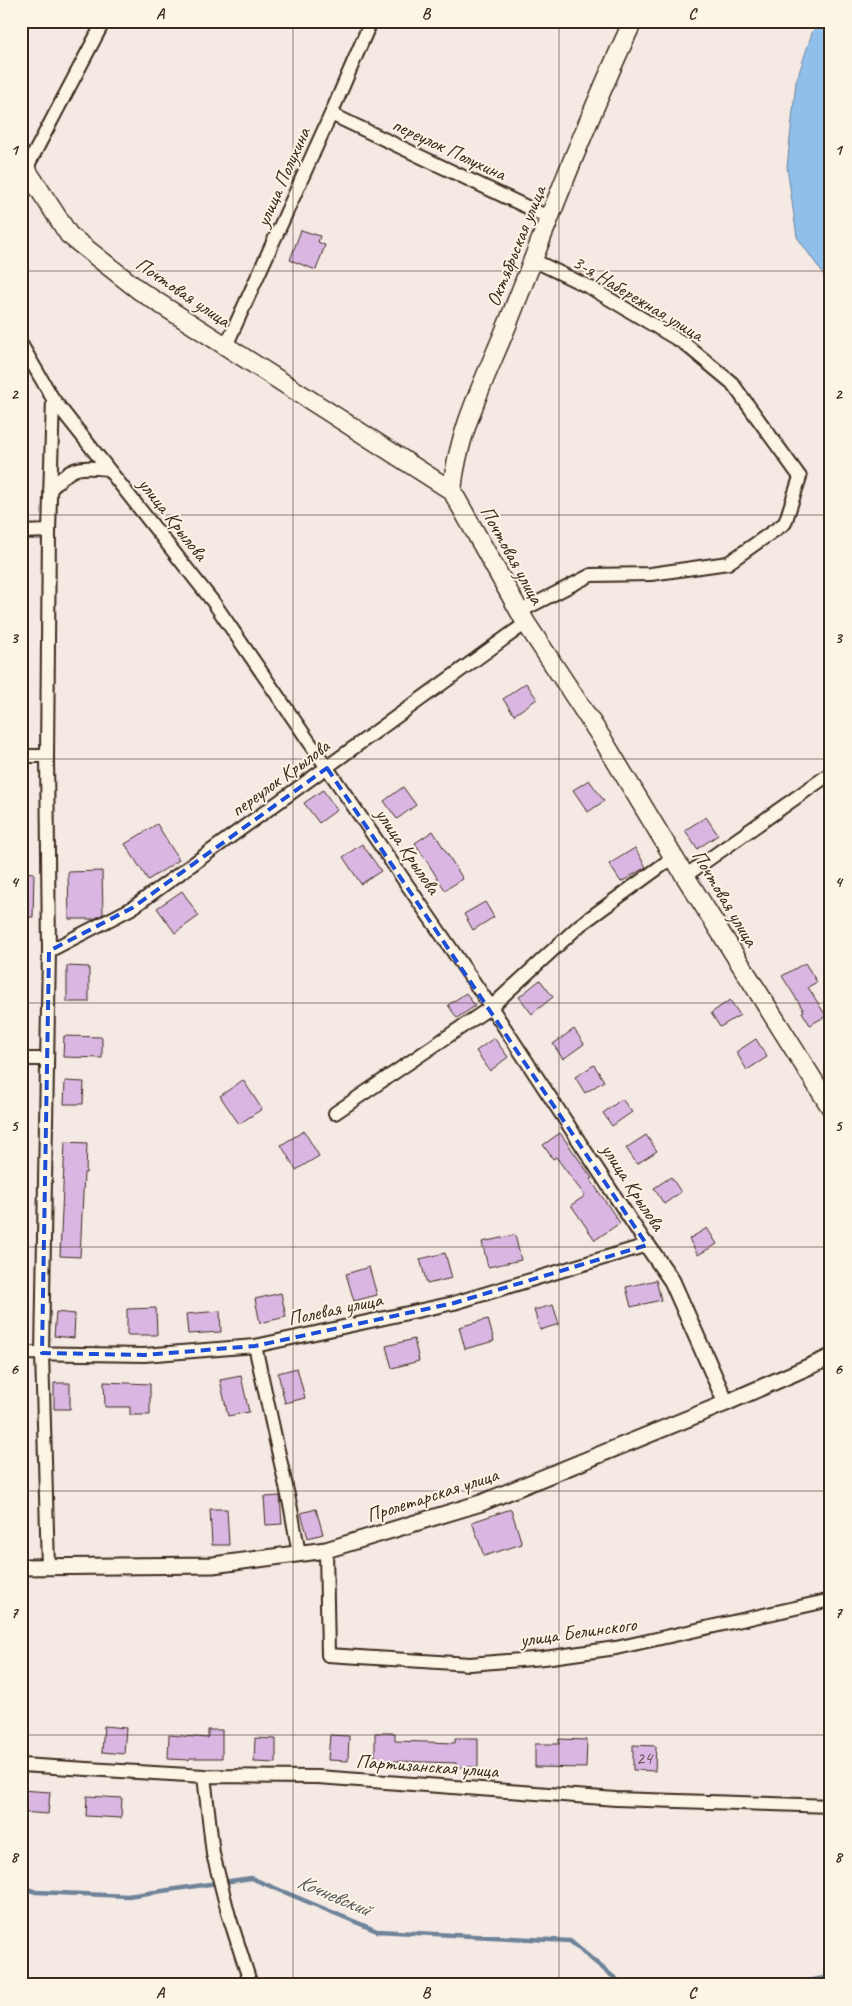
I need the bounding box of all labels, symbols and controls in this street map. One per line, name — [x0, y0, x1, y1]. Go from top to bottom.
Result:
text: A — [156, 4, 166, 24]
text: B — [422, 4, 432, 24]
text: C — [688, 4, 698, 24]
street label: переулок Полухина — [388, 112, 512, 187]
street label: улица Полухина — [250, 122, 316, 231]
text: 1 — [10, 140, 19, 160]
text: 1 — [834, 140, 843, 160]
street label: Октябрьская улица — [480, 180, 552, 310]
street label: 3-я Набережная улица — [568, 249, 710, 348]
street label: Почтовая улица — [131, 251, 236, 333]
text: 2 — [10, 384, 19, 404]
text: 2 — [834, 384, 843, 404]
street label: улица Крылова — [132, 471, 215, 567]
street label: Почтовая улица — [475, 501, 550, 610]
text: 3 — [10, 628, 19, 648]
text: 3 — [834, 628, 843, 648]
street label: переулок Крылова — [226, 733, 336, 822]
street label: улица Крылова — [369, 802, 447, 901]
street label: Почтовая улица — [686, 845, 764, 952]
text: 4 — [10, 872, 19, 892]
text: 4 — [834, 872, 843, 892]
text: 5 — [11, 1116, 20, 1136]
text: 5 — [835, 1116, 844, 1136]
street label: улица Крылова — [595, 1138, 672, 1237]
street label: Полевая улица — [286, 1287, 386, 1331]
text: 6 — [10, 1359, 19, 1379]
text: 6 — [834, 1359, 843, 1379]
street label: Пролетарская улица — [363, 1461, 503, 1528]
text: 7 — [10, 1603, 19, 1623]
text: 7 — [834, 1603, 843, 1623]
street label: улица Белинского — [517, 1611, 639, 1653]
house number: 24 — [636, 1747, 654, 1769]
street label: Партизанская улица — [355, 1749, 501, 1784]
text: 8 — [10, 1847, 19, 1867]
text: 8 — [834, 1847, 843, 1867]
water label: Кочневский — [294, 1868, 378, 1924]
text: A — [156, 1983, 166, 2003]
text: B — [422, 1983, 432, 2003]
text: C — [688, 1983, 698, 2003]

